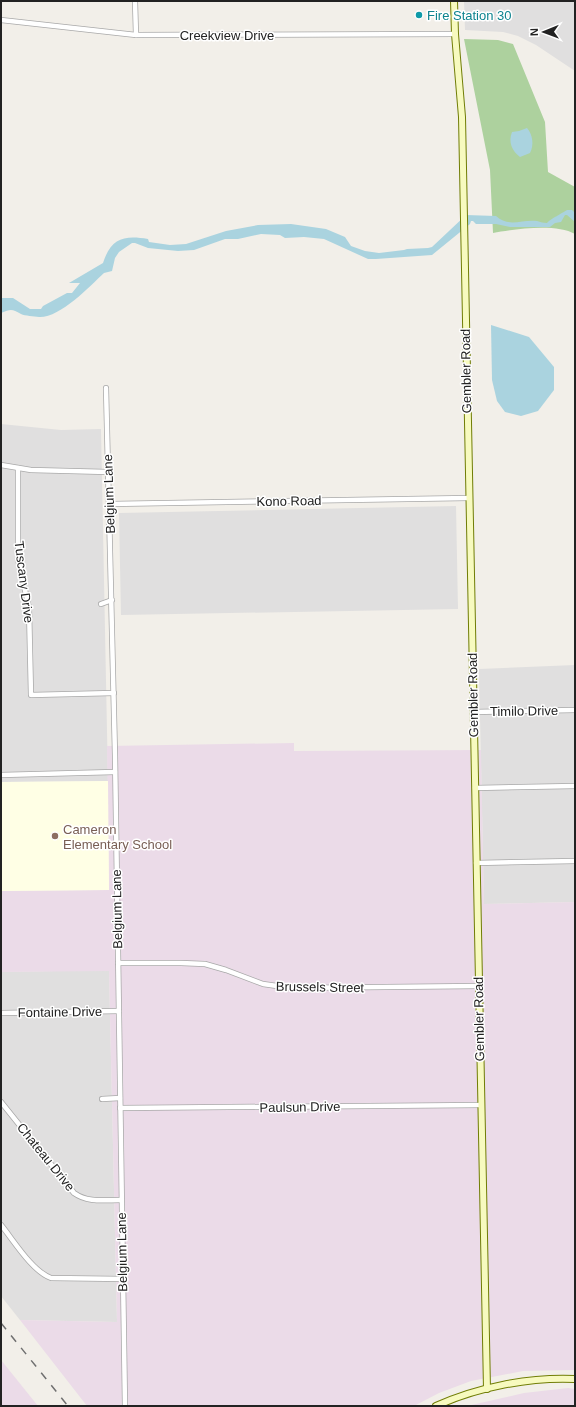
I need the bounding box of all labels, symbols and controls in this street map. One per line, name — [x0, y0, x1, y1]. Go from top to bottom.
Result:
place label: Fire Station 30 — [427, 8, 512, 23]
marker: Fire Station 30 — [414, 10, 424, 20]
north arrow — [524, 12, 564, 52]
street label: Creekview Drive — [180, 28, 274, 43]
text: N — [528, 28, 540, 36]
street label: Gembler Road — [458, 329, 474, 413]
street label: Belgium Lane — [100, 454, 118, 534]
street label: Kono Road — [256, 493, 322, 509]
street label: Tuscany Drive — [12, 540, 36, 624]
street label: Gembler Road — [465, 653, 481, 737]
street label: Timilo Drive — [490, 703, 558, 719]
place label: Cameron Elementary School — [63, 822, 172, 852]
marker: Cameron Elementary School — [50, 831, 60, 841]
street label: Belgium Lane — [109, 869, 125, 949]
street label: Gembler Road — [471, 977, 487, 1061]
street label: Brussels Street — [276, 979, 365, 995]
street label: Fontaine Drive — [18, 1004, 102, 1020]
street label: Paulsun Drive — [259, 1099, 341, 1115]
street label: Chateau Drive — [14, 1120, 78, 1194]
street label: Belgium Lane — [114, 1212, 130, 1292]

